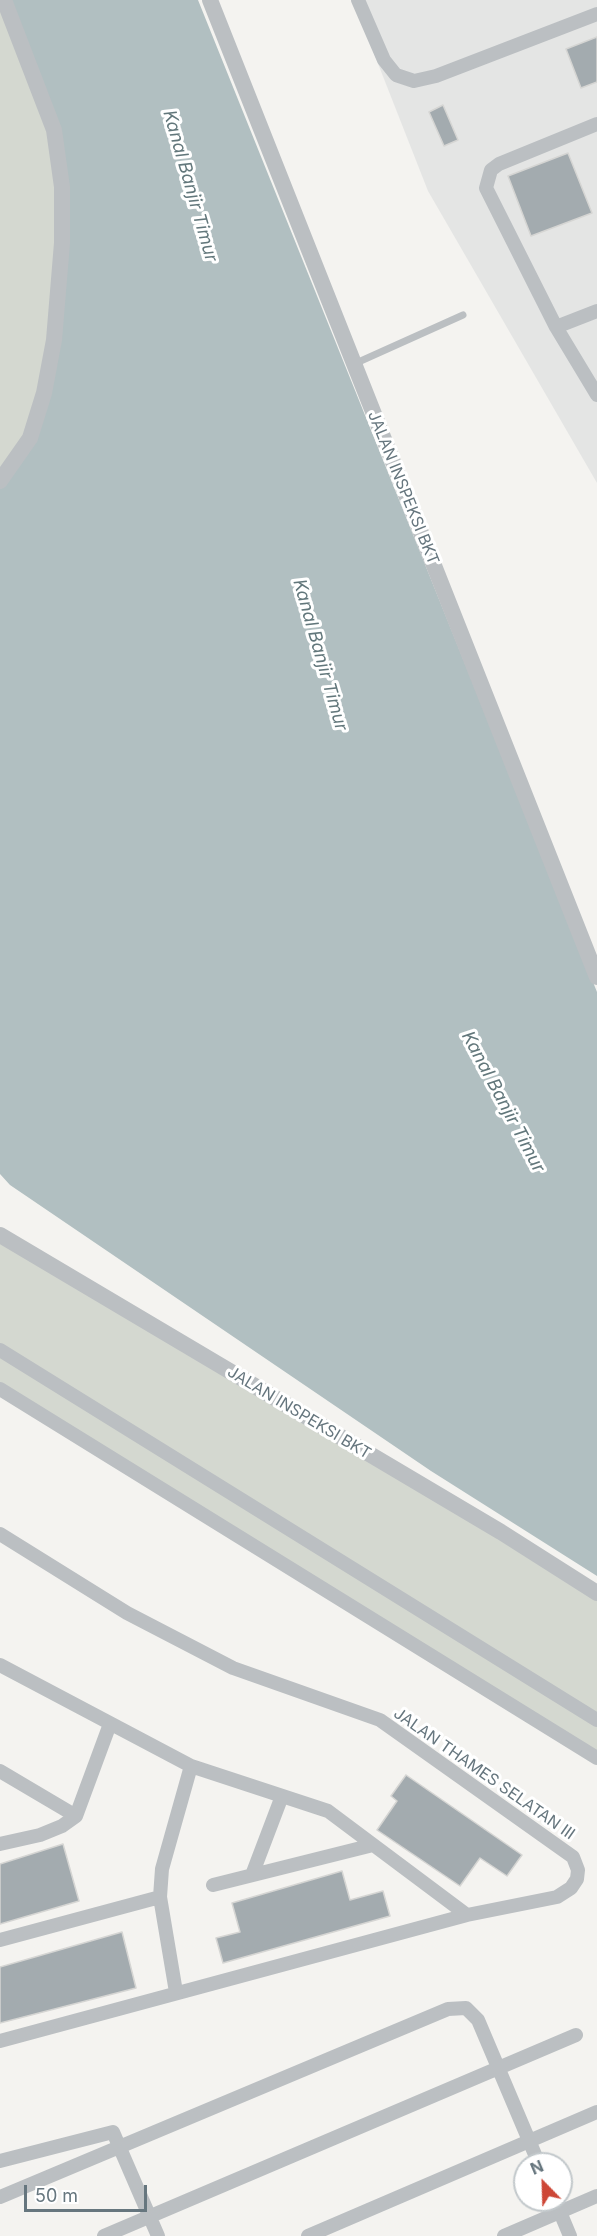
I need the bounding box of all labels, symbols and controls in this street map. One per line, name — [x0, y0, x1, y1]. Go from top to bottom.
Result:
water label: Kanal Banjir Timur — [158, 108, 222, 264]
street label: JALAN INSPEKSI BKT — [363, 408, 443, 568]
water label: Kanal Banjir Timur — [288, 577, 352, 733]
water label: Kanal Banjir Timur — [457, 1028, 549, 1176]
street label: JALAN INSPEKSI BKT — [224, 1362, 374, 1464]
street label: JALAN THAMES SELATAN III — [390, 1704, 578, 1844]
north arrow — [513, 2152, 573, 2212]
text: N — [527, 2156, 546, 2179]
scale bar — [27, 2173, 150, 2211]
text: 50 m — [35, 2185, 78, 2206]

